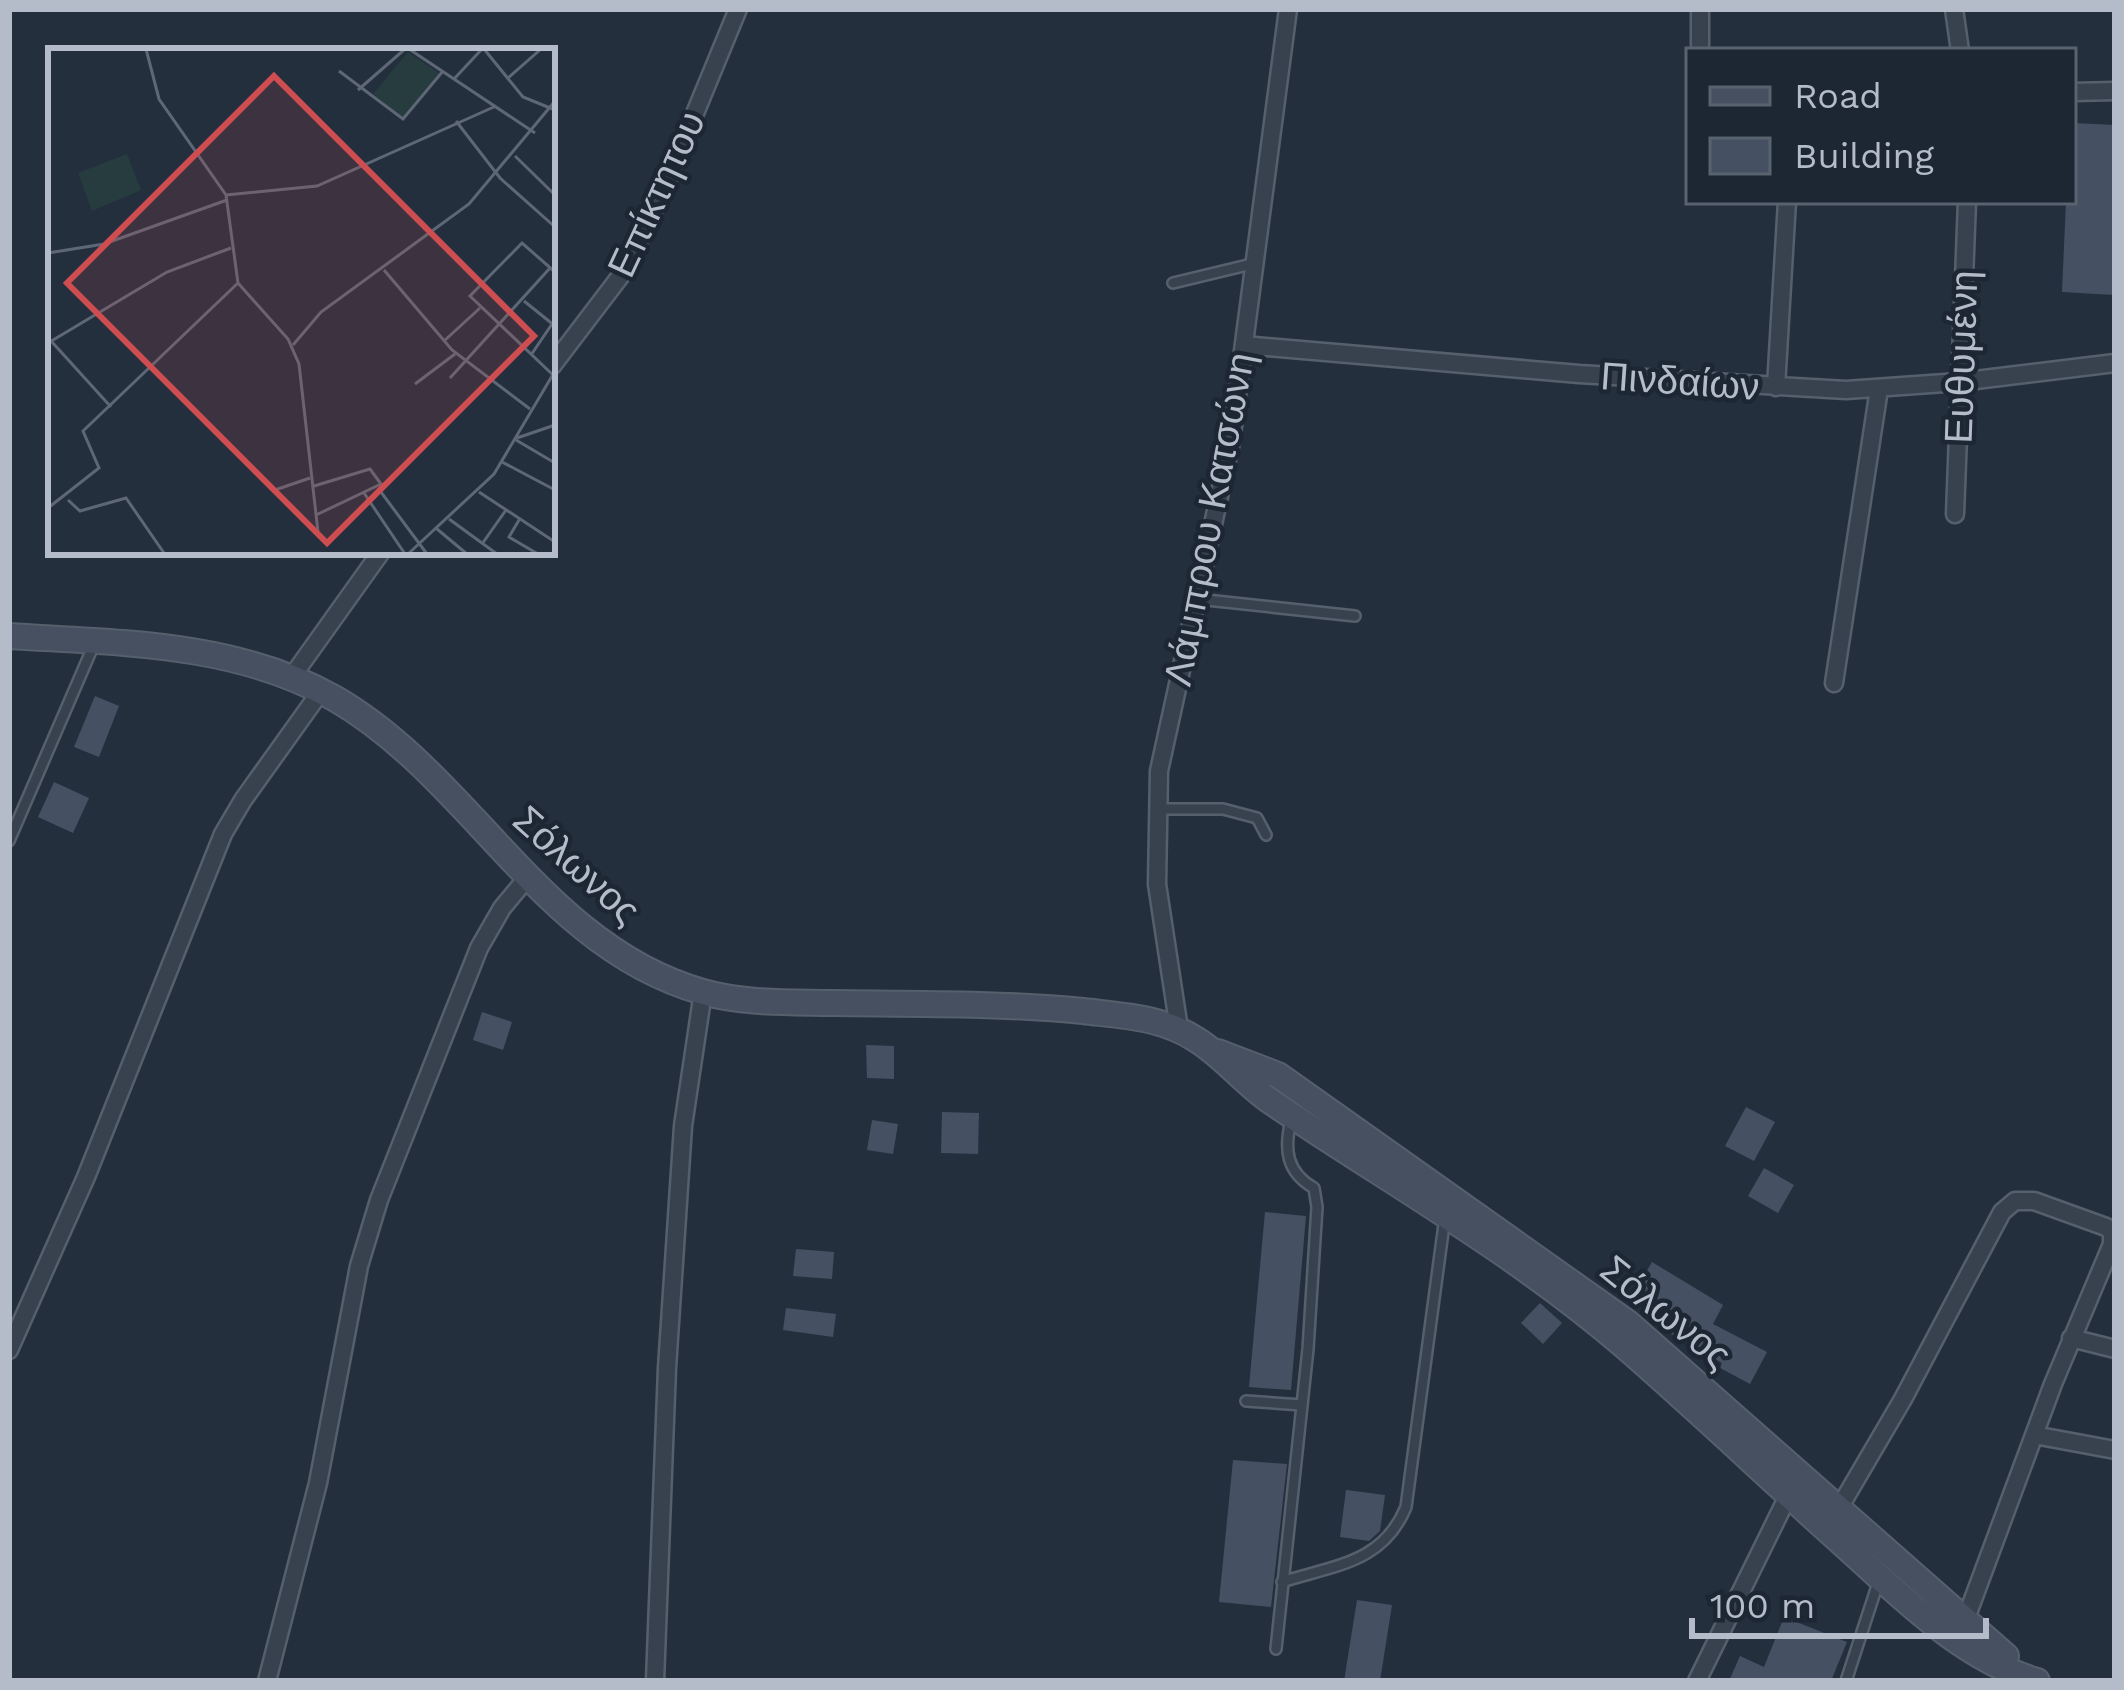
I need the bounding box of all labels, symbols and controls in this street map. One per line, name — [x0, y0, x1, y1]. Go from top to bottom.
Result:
inset map — [48, 48, 555, 555]
legend — [1686, 48, 2076, 204]
text: Road — [1794, 75, 1882, 117]
street label: Επίκτητου — [598, 104, 714, 284]
text: Building — [1794, 135, 1935, 177]
street label: Ευθυμένη — [1935, 270, 1987, 444]
street label: Λάμπρου Κατσώνη — [1155, 348, 1263, 690]
street label: Πινδαίων — [1599, 353, 1761, 409]
street label: Σόλωνος — [505, 797, 649, 933]
street label: Σόλωνος — [1592, 1246, 1740, 1378]
scale bar — [1692, 1564, 1986, 1638]
text: 100 m — [1710, 1585, 1815, 1627]

